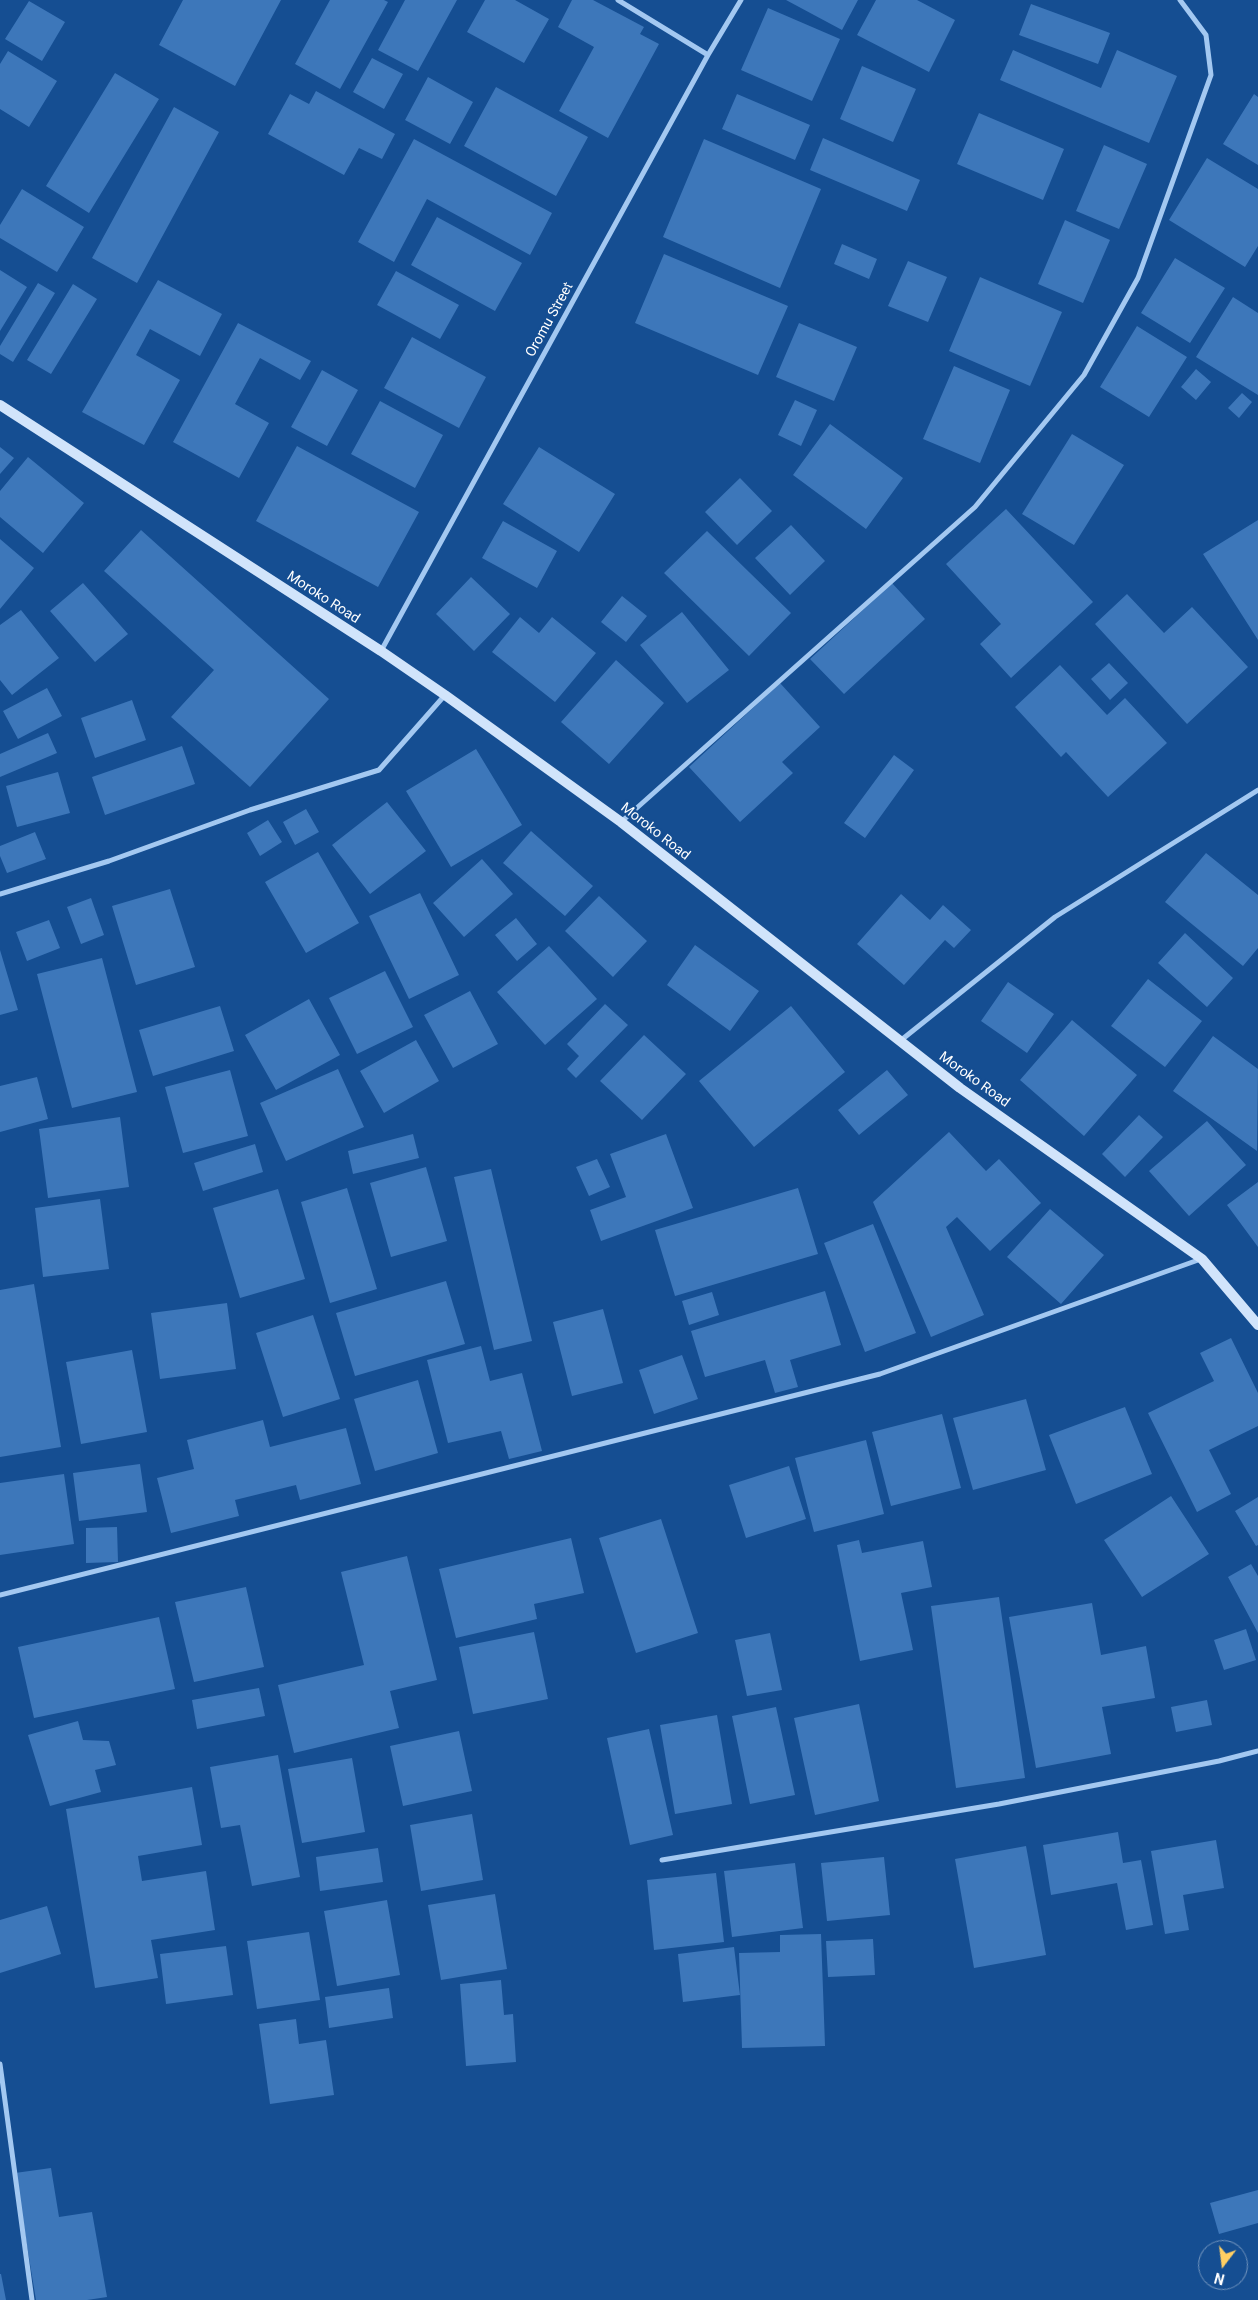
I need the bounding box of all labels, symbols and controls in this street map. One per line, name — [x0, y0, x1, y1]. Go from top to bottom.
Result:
street label: Oromu Street — [523, 280, 577, 360]
street label: Moroko Road — [283, 568, 363, 628]
street label: Moroko Road — [617, 800, 693, 864]
street label: Moroko Road — [935, 1049, 1013, 1111]
north arrow — [1198, 2240, 1248, 2290]
text: N — [1213, 2270, 1226, 2288]

